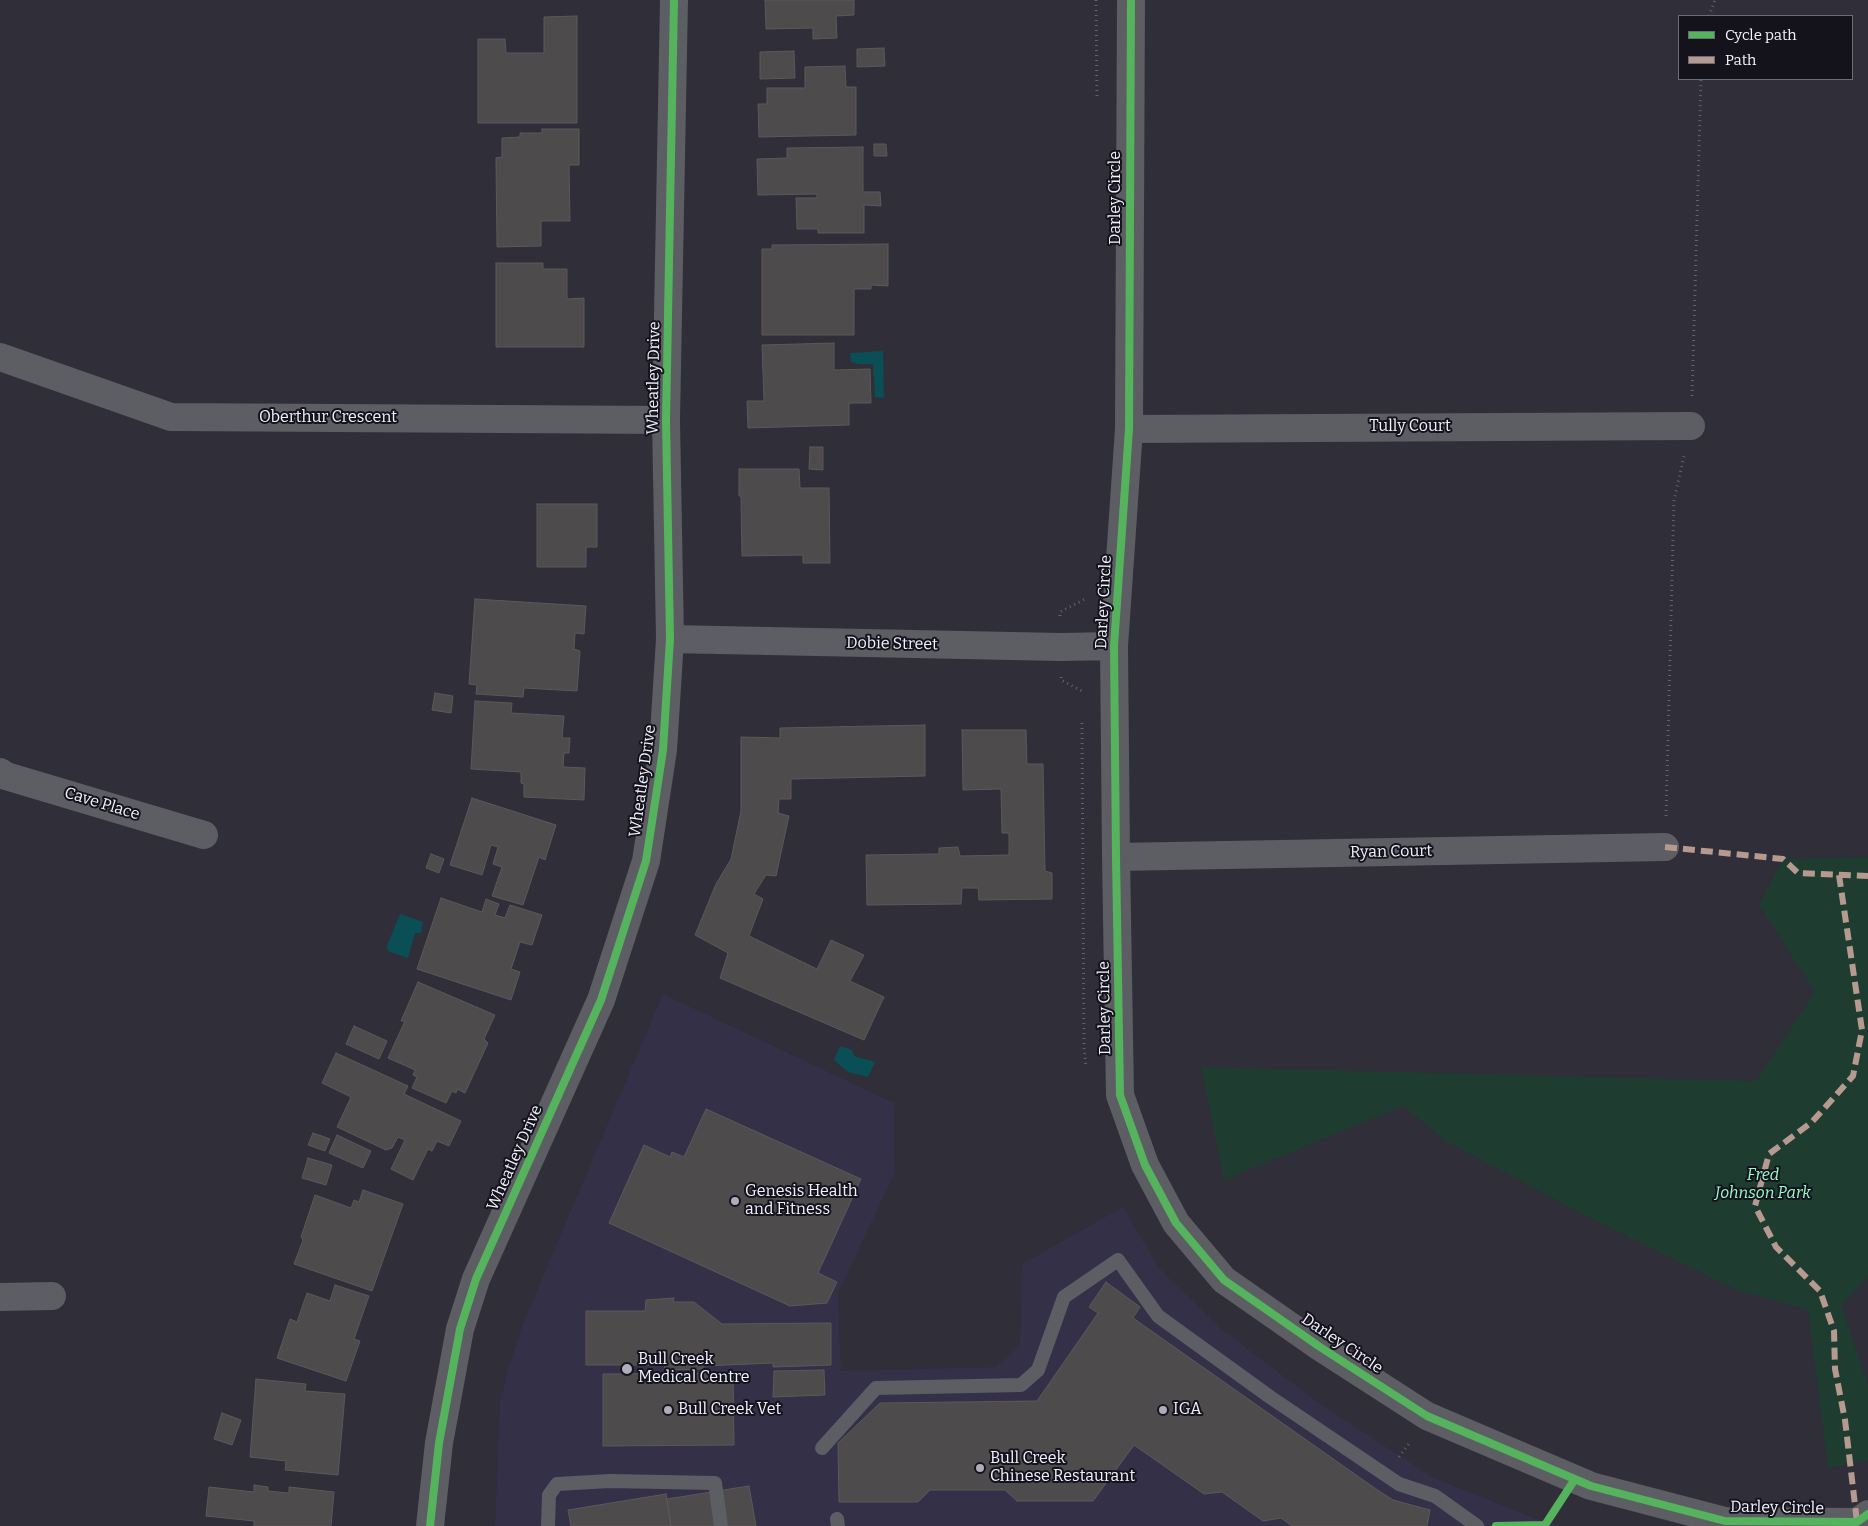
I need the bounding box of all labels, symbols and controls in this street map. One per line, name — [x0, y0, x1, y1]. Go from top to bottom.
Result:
legend — [1678, 15, 1853, 80]
text: Cycle path — [1725, 26, 1797, 44]
text: Path — [1725, 51, 1756, 69]
street label: Darley Circle — [1106, 151, 1126, 245]
street label: Wheatley Drive — [643, 321, 665, 435]
street label: Oberthur Crescent — [259, 408, 397, 428]
street label: Tully Court — [1369, 417, 1451, 437]
street label: Darley Circle — [1092, 555, 1116, 649]
street label: Dobie Street — [846, 634, 938, 654]
street label: Wheatley Drive — [626, 724, 660, 838]
street label: Cave Place — [62, 783, 142, 825]
street label: Ryan Court — [1350, 842, 1432, 862]
street label: Darley Circle — [1095, 961, 1115, 1055]
street label: Wheatley Drive — [483, 1102, 547, 1214]
park label: Fred Johnson Park — [1715, 1166, 1811, 1204]
place label: Genesis Health and Fitness — [745, 1182, 858, 1220]
marker: Genesis Health and Fitness — [729, 1195, 741, 1207]
street label: Darley Circle — [1298, 1310, 1386, 1378]
place label: Bull Creek Medical Centre — [638, 1350, 749, 1388]
marker: Bull Creek Medical Centre — [620, 1362, 634, 1376]
place label: Bull Creek Vet — [678, 1400, 781, 1420]
place label: IGA — [1173, 1400, 1202, 1420]
marker: Bull Creek Vet — [662, 1404, 674, 1416]
marker: IGA — [1157, 1404, 1169, 1416]
place label: Bull Creek Chinese Restaurant — [990, 1449, 1135, 1487]
marker: Bull Creek Chinese Restaurant — [974, 1462, 986, 1474]
street label: Darley Circle — [1730, 1498, 1824, 1518]

